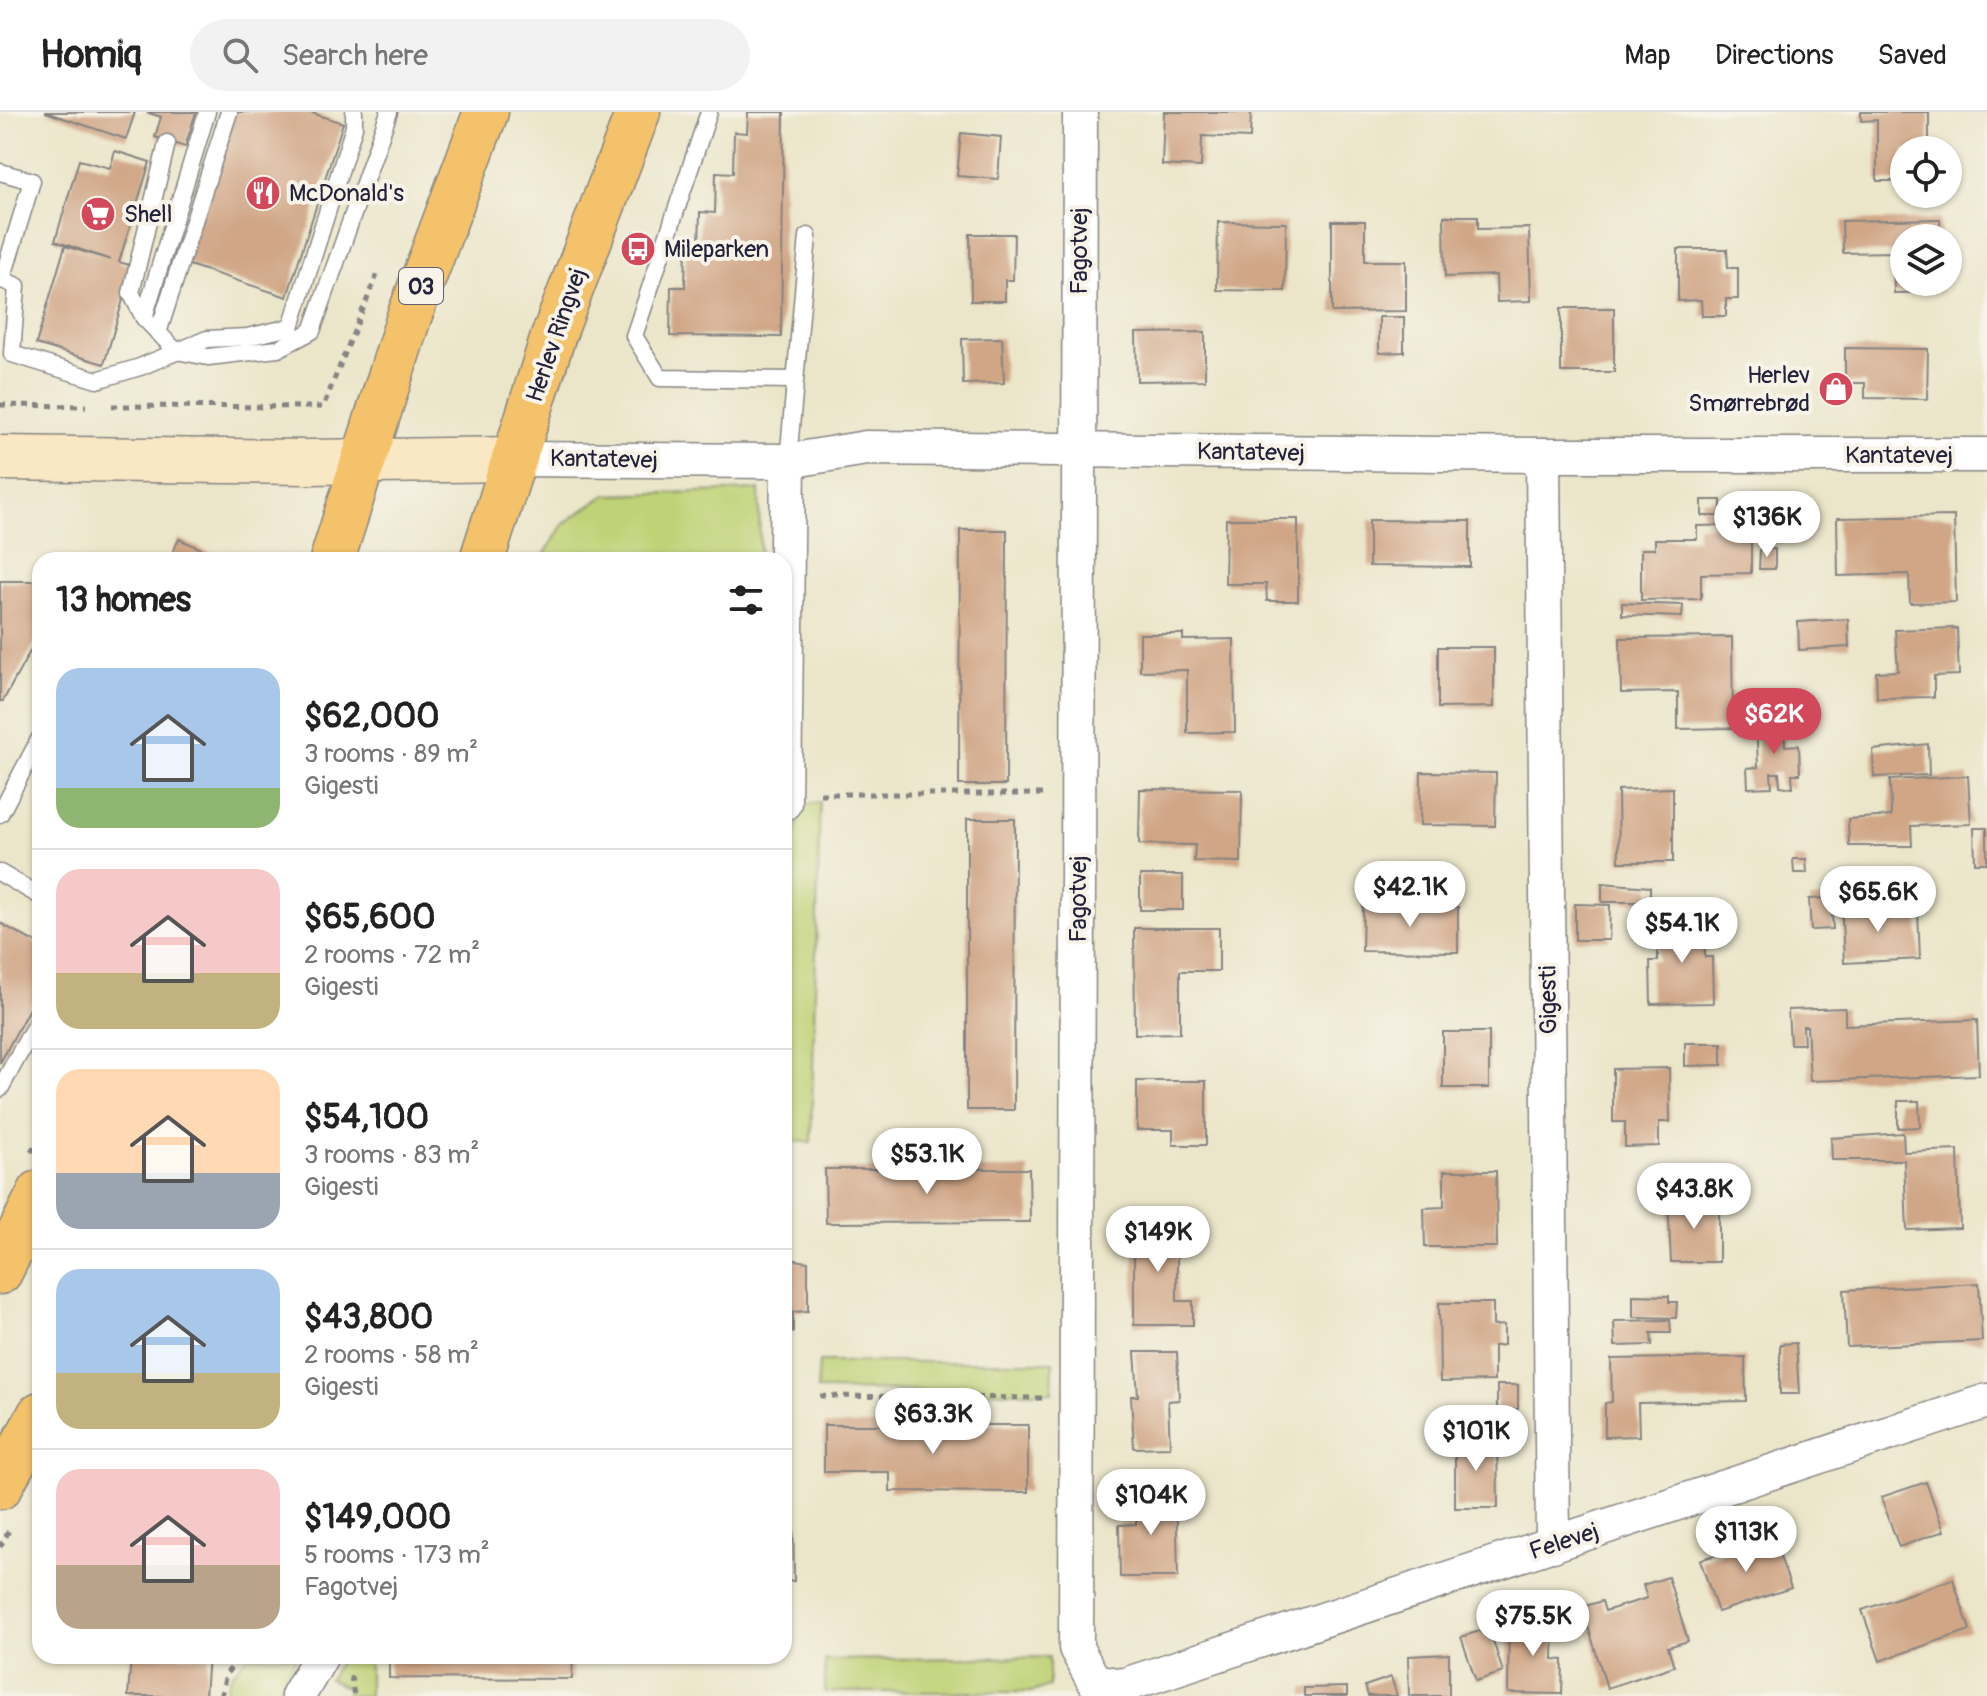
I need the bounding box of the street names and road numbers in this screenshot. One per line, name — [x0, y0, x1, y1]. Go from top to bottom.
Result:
street label: Fagotvej — [1065, 208, 1094, 294]
street label: Herlev Ringvej — [520, 264, 593, 406]
road number: O3 — [399, 268, 443, 304]
street label: Kantatevej — [1197, 437, 1305, 468]
street label: Kantatevej — [1845, 441, 1953, 470]
street label: Kantatevej — [550, 444, 658, 475]
street label: Fagotvej — [1064, 856, 1093, 942]
street label: Gigesti — [1533, 965, 1564, 1035]
street label: Felevej — [1526, 1517, 1603, 1566]

